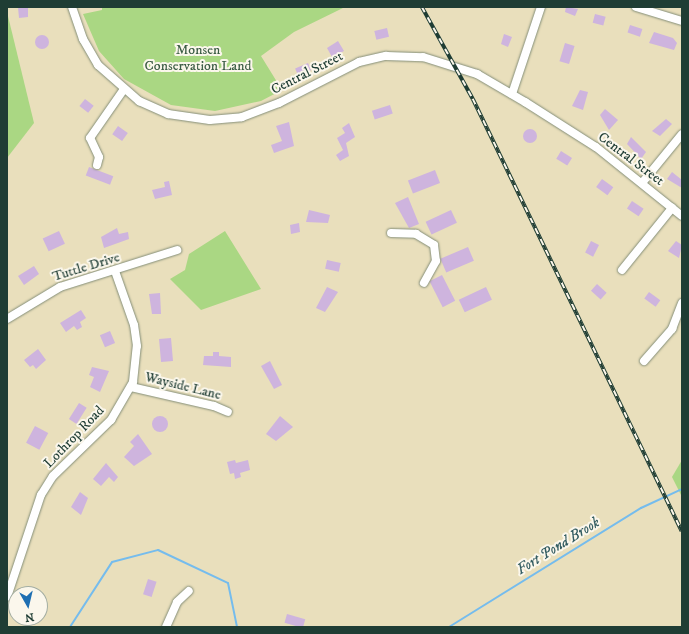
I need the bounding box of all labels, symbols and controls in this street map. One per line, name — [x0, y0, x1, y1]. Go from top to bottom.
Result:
park label: Monsen Conservation Land — [145, 42, 251, 74]
street label: Central Street — [268, 48, 346, 98]
street label: Central Street — [595, 129, 667, 189]
street label: Tuttle Drive — [50, 249, 122, 285]
street label: Wayside Lane — [143, 368, 223, 404]
street label: Lothrop Road — [40, 402, 108, 472]
water label: Fort Pond Brook — [513, 513, 603, 579]
north arrow — [8, 586, 48, 626]
text: N — [24, 609, 35, 624]

